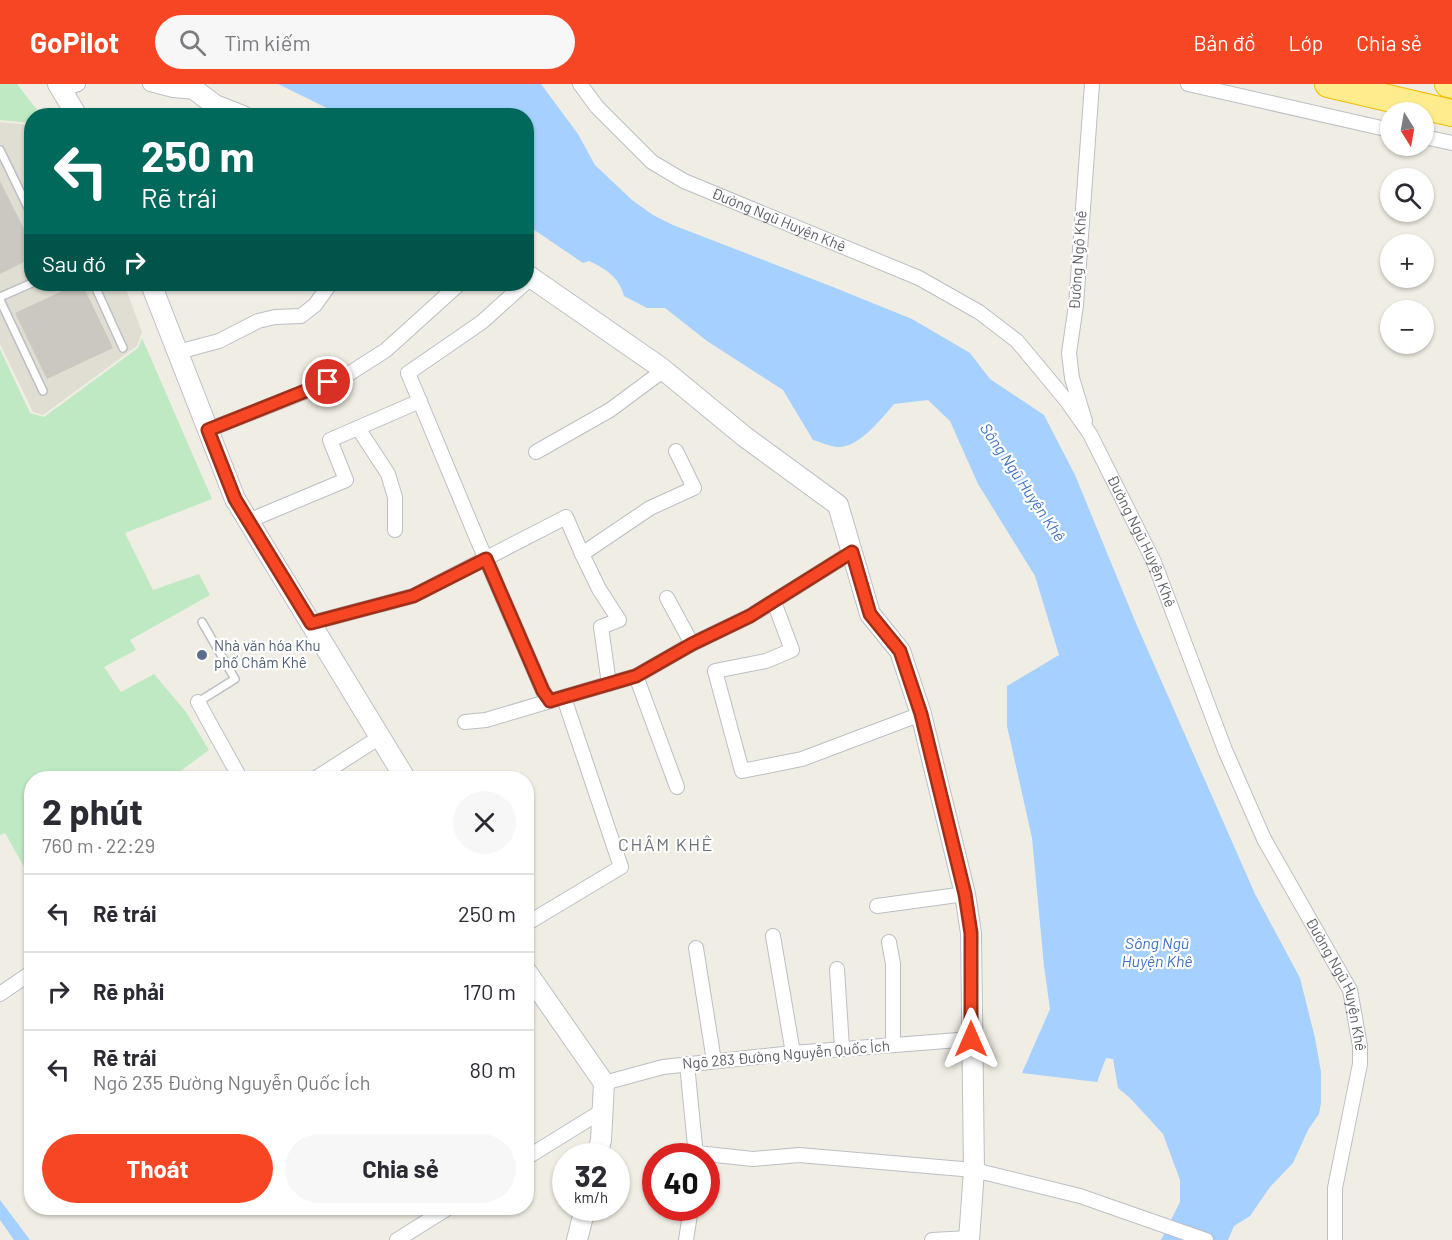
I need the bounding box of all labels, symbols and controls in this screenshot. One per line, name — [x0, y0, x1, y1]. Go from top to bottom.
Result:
search box — [155, 15, 575, 69]
text: GoPilot — [30, 25, 119, 59]
icon: search — [176, 26, 209, 59]
text: Tìm kiếm — [224, 29, 311, 55]
text: Bản đồ — [1194, 30, 1256, 55]
text: Lớp — [1289, 30, 1323, 55]
text: Chia sẻ — [1356, 30, 1422, 55]
north arrow — [1380, 102, 1434, 156]
map controls — [1380, 102, 1434, 354]
text: 250 m — [141, 130, 255, 180]
icon: left — [42, 132, 120, 210]
button: search — [1380, 168, 1434, 222]
text: Rẽ trái — [141, 181, 218, 213]
street label: Đường Ngũ Huyện Khê — [709, 183, 849, 255]
street label: Đường Ngô Khê — [1065, 210, 1089, 310]
button: + — [1380, 234, 1434, 288]
icon: right — [118, 246, 151, 279]
text: Sau đó — [42, 250, 106, 276]
button: − — [1380, 300, 1434, 354]
pin — [302, 356, 353, 407]
icon: arrive — [311, 365, 344, 398]
water label: Sông Ngũ Huyện Khê — [977, 419, 1070, 544]
street label: Đường Ngũ Huyện Khê — [1104, 472, 1180, 609]
place label: Nhà văn hóa Khu phố Châm Khê — [214, 636, 321, 671]
marker: Nhà văn hóa Khu phố Châm Khê — [195, 648, 209, 662]
text: 2 phút — [42, 789, 143, 832]
button: close — [453, 791, 516, 854]
text: 760 m · 22:29 — [42, 833, 155, 857]
district label: CHÂM KHÊ — [618, 833, 714, 855]
icon: left — [42, 897, 75, 930]
text: Rẽ trái — [93, 900, 157, 926]
text: 250 m — [458, 900, 516, 926]
street label: Đường Ngũ Huyện Khê — [1303, 914, 1370, 1051]
water label: Sông Ngũ Huyện Khê — [1121, 933, 1193, 970]
icon: right — [42, 975, 75, 1008]
text: Rẽ phải — [93, 978, 164, 1004]
text: 170 m — [463, 978, 516, 1004]
position arrow — [939, 1007, 1003, 1071]
street label: Ngõ 283 Đường Nguyễn Quốc Ích — [681, 1036, 890, 1072]
text: Rẽ trái — [93, 1044, 157, 1070]
icon: left — [42, 1053, 75, 1086]
text: 80 m — [470, 1056, 516, 1082]
text: Ngõ 235 Đường Nguyễn Quốc Ích — [93, 1070, 370, 1094]
button: Thoát — [42, 1134, 273, 1203]
button: Chia sẻ — [285, 1134, 516, 1203]
speed limit sign: 40 — [642, 1143, 720, 1221]
text: 32 — [575, 1157, 608, 1193]
text: km/h — [574, 1188, 608, 1206]

